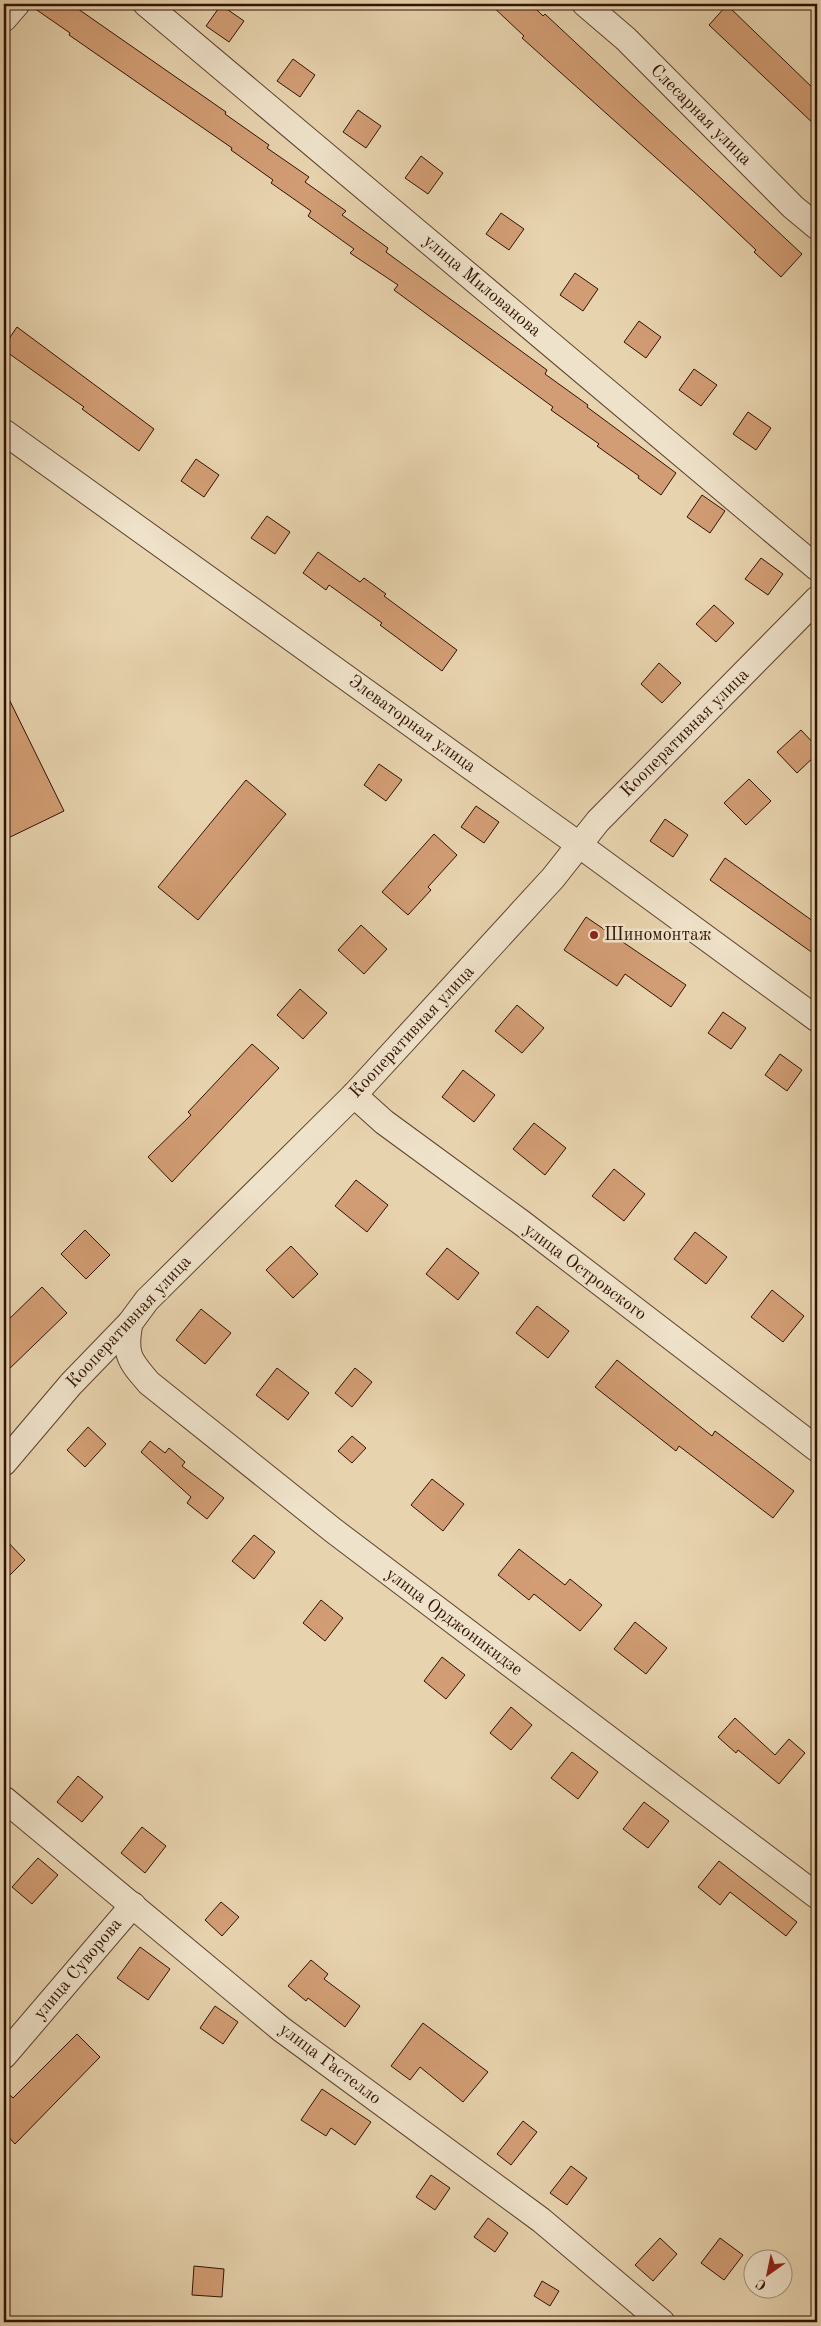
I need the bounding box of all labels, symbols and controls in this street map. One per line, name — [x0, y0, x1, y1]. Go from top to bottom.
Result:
street label: Слесарная улица — [647, 61, 755, 169]
street label: улица Милованова — [420, 232, 544, 340]
street label: Кооперативная улица — [617, 665, 753, 801]
street label: Элеваторная улица — [345, 672, 479, 776]
place label: Шиномонтаж — [604, 926, 712, 944]
marker: Шиномонтаж — [588, 929, 600, 941]
street label: Кооперативная улица — [346, 962, 478, 1102]
street label: улица Островского — [520, 1220, 650, 1324]
street label: Кооперативная улица — [63, 1252, 195, 1392]
street label: улица Орджоникидзе — [382, 1565, 526, 1679]
street label: улица Суворова — [31, 1915, 125, 2023]
street label: улица Гастелло — [276, 2020, 384, 2108]
north arrow — [744, 2248, 794, 2298]
text: С — [754, 2276, 769, 2292]

